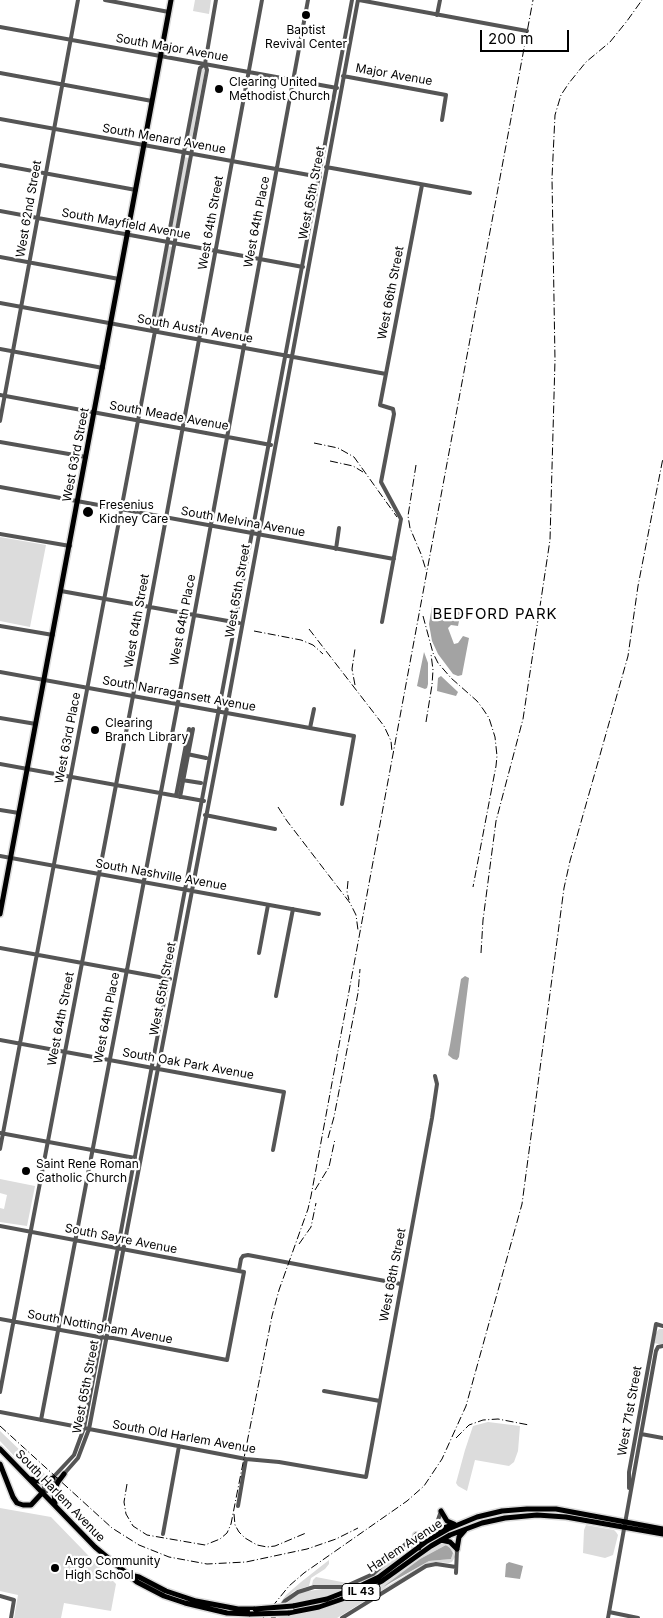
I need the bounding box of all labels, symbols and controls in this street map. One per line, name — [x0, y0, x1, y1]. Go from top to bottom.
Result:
marker: Baptist Revival Center — [300, 9, 312, 21]
scale bar — [483, 20, 572, 52]
place label: Baptist Revival Center — [265, 23, 347, 51]
text: 200 m — [488, 29, 533, 48]
street label: South Major Avenue — [115, 31, 229, 65]
street label: Major Avenue — [354, 61, 434, 89]
place label: Clearing United Methodist Church — [229, 75, 330, 103]
marker: Clearing United Methodist Church — [213, 83, 225, 95]
street label: South Menard Avenue — [101, 121, 227, 157]
street label: West 65th Street — [296, 145, 328, 241]
street label: West 62nd Street — [13, 159, 45, 259]
street label: West 64th Street — [196, 175, 226, 271]
street label: West 64th Place — [241, 175, 273, 269]
street label: South Mayfield Avenue — [60, 206, 192, 242]
street label: West 66th Street — [375, 245, 407, 341]
street label: South Austin Avenue — [136, 312, 254, 346]
street label: South Meade Avenue — [108, 398, 230, 434]
street label: West 63rd Street — [60, 407, 92, 503]
place label: Fresenius Kidney Care — [99, 498, 168, 526]
street label: South Melvina Avenue — [180, 504, 306, 540]
marker: Fresenius Kidney Care — [81, 505, 95, 519]
street label: West 65th Street — [223, 543, 253, 639]
street label: West 64th Street — [122, 573, 152, 669]
street label: West 64th Place — [167, 573, 199, 667]
district label: BEDFORD PARK — [431, 605, 559, 623]
street label: South Narragansett Avenue — [101, 673, 257, 715]
street label: West 63rd Place — [52, 691, 84, 785]
place label: Clearing Branch Library — [105, 716, 188, 744]
marker: Clearing Branch Library — [89, 724, 101, 736]
street label: South Nashville Avenue — [94, 856, 228, 894]
street label: West 65th Street — [147, 941, 179, 1037]
street label: West 64th Street — [45, 971, 77, 1067]
street label: West 64th Place — [91, 971, 123, 1065]
street label: South Oak Park Avenue — [121, 1045, 255, 1083]
place label: Saint Rene Roman Catholic Church — [36, 1157, 139, 1185]
marker: Saint Rene Roman Catholic Church — [20, 1165, 32, 1177]
street label: South Sayre Avenue — [64, 1221, 178, 1257]
street label: West 68th Street — [377, 1227, 409, 1323]
street label: South Nottingham Avenue — [26, 1307, 174, 1347]
street label: West 65th Street — [70, 1339, 102, 1435]
street label: West 71st Street — [615, 1365, 645, 1457]
street label: South Old Harlem Avenue — [111, 1417, 257, 1457]
street label: South Harlem Avenue — [12, 1447, 108, 1545]
street label: Harlem Avenue — [365, 1516, 445, 1576]
place label: Argo Community High School — [65, 1554, 161, 1582]
marker: Argo Community High School — [49, 1562, 61, 1574]
road number: IL 43 — [342, 1584, 380, 1600]

